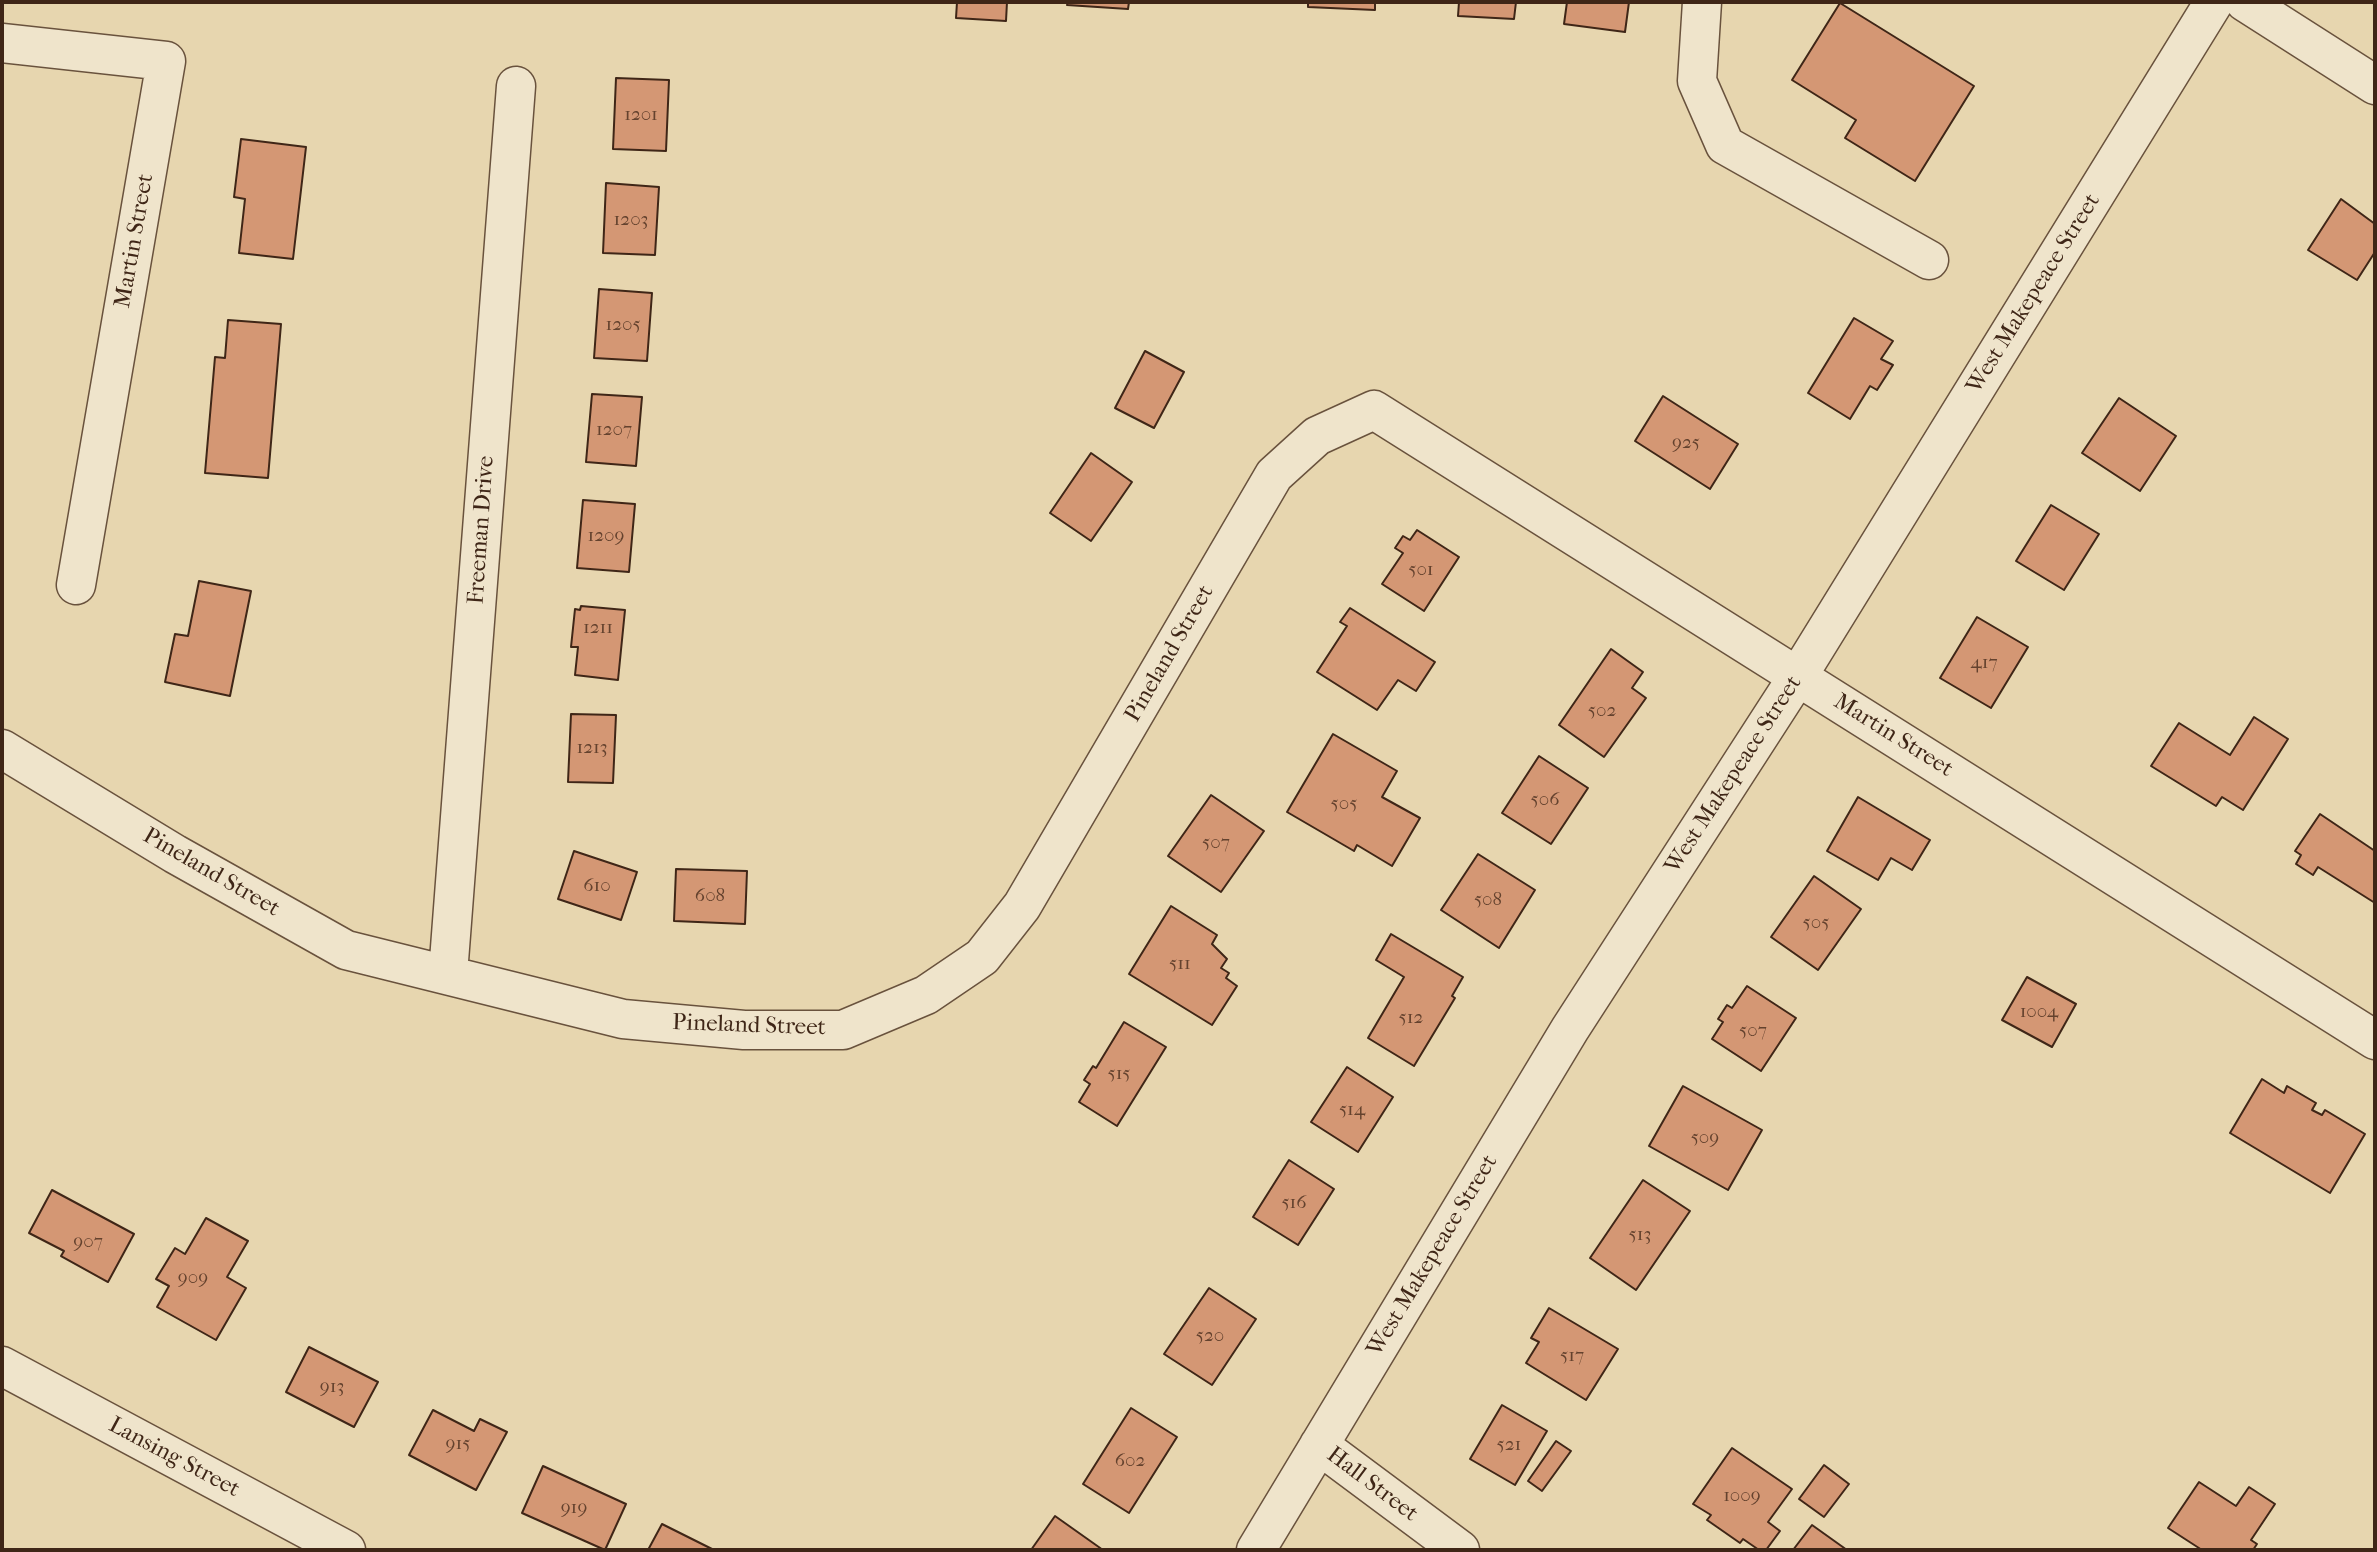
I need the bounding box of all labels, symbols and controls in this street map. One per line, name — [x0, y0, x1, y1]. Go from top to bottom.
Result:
house number: 1201 — [624, 104, 658, 126]
street label: Martin Street — [110, 172, 160, 310]
street label: West Makepeace Street — [1961, 189, 2107, 399]
house number: 1203 — [614, 209, 648, 231]
house number: 1205 — [605, 314, 641, 336]
house number: 1207 — [596, 419, 632, 441]
house number: 925 — [1672, 432, 1700, 454]
street label: Freeman Drive — [463, 455, 501, 605]
house number: 1209 — [588, 525, 624, 547]
house number: 501 — [1408, 559, 1434, 581]
street label: Pineland Street — [1120, 581, 1220, 727]
house number: 1211 — [583, 617, 613, 639]
house number: 417 — [1970, 652, 1998, 674]
street label: West Makepeace Street — [1660, 671, 1808, 879]
street label: Martin Street — [1828, 688, 1958, 784]
house number: 502 — [1588, 700, 1616, 722]
house number: 1213 — [576, 737, 608, 759]
house number: 506 — [1531, 789, 1559, 811]
house number: 505 — [1331, 793, 1357, 815]
street label: Pineland Street — [138, 823, 284, 923]
house number: 507 — [1202, 832, 1230, 854]
house number: 610 — [583, 875, 611, 897]
house number: 608 — [695, 885, 725, 907]
house number: 508 — [1474, 889, 1502, 911]
house number: 505 — [1803, 912, 1829, 934]
house number: 511 — [1169, 953, 1191, 975]
house number: 1004 — [2020, 1001, 2058, 1023]
house number: 512 — [1399, 1007, 1423, 1029]
street label: Pineland Street — [672, 1010, 826, 1042]
house number: 507 — [1739, 1020, 1767, 1042]
house number: 515 — [1107, 1063, 1131, 1085]
house number: 514 — [1339, 1099, 1365, 1121]
house number: 509 — [1691, 1127, 1719, 1149]
street label: West Makepeace Street — [1362, 1150, 1504, 1362]
house number: 516 — [1281, 1192, 1307, 1214]
house number: 513 — [1629, 1224, 1651, 1246]
house number: 907 — [73, 1231, 103, 1253]
house number: 909 — [178, 1267, 208, 1289]
house number: 520 — [1196, 1325, 1224, 1347]
house number: 517 — [1560, 1345, 1584, 1367]
house number: 913 — [320, 1376, 344, 1398]
street label: Lansing Street — [104, 1412, 244, 1504]
house number: 915 — [446, 1433, 470, 1455]
house number: 521 — [1497, 1434, 1521, 1456]
street label: Hall Street — [1321, 1442, 1423, 1528]
house number: 602 — [1115, 1450, 1145, 1472]
house number: 1009 — [1723, 1485, 1761, 1507]
house number: 919 — [561, 1497, 587, 1519]

